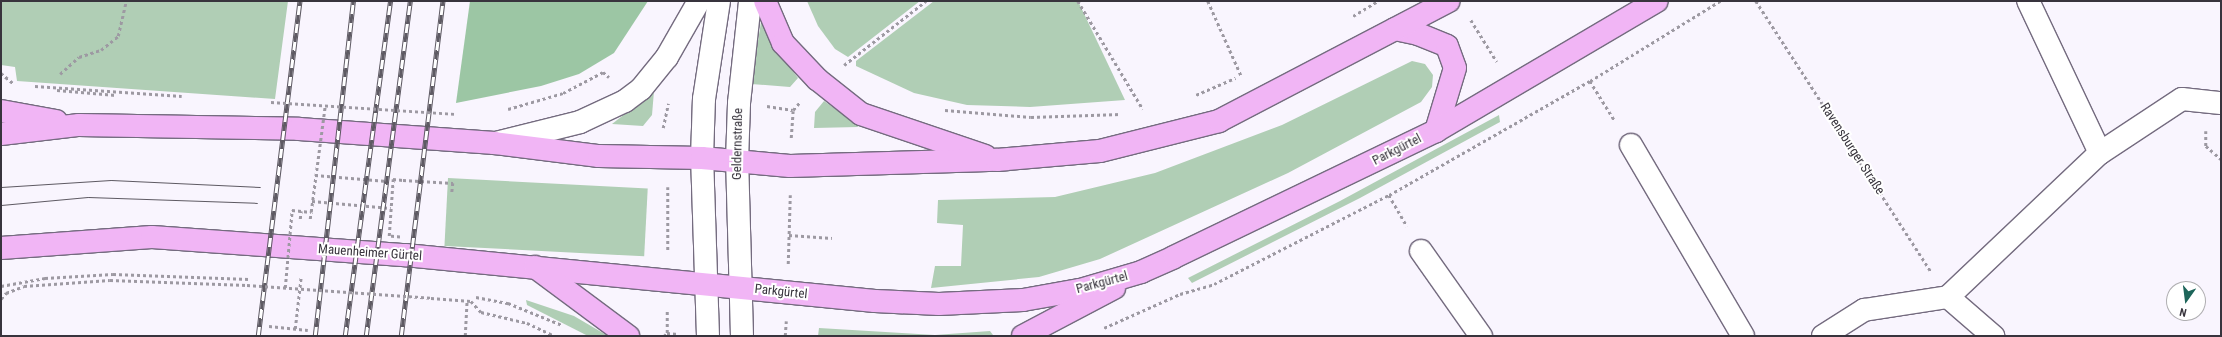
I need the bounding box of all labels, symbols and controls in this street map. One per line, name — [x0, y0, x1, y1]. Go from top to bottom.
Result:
street label: Ravensburger Straße — [1817, 100, 1887, 198]
street label: Geldernstraße — [730, 108, 746, 180]
street label: Parkgürtel — [1370, 131, 1424, 169]
street label: Mauenheimer Gürtel — [318, 242, 422, 264]
street label: Parkgürtel — [1074, 269, 1130, 297]
street label: Parkgürtel — [754, 281, 808, 303]
north arrow — [2166, 281, 2206, 321]
text: N — [2178, 305, 2188, 319]

